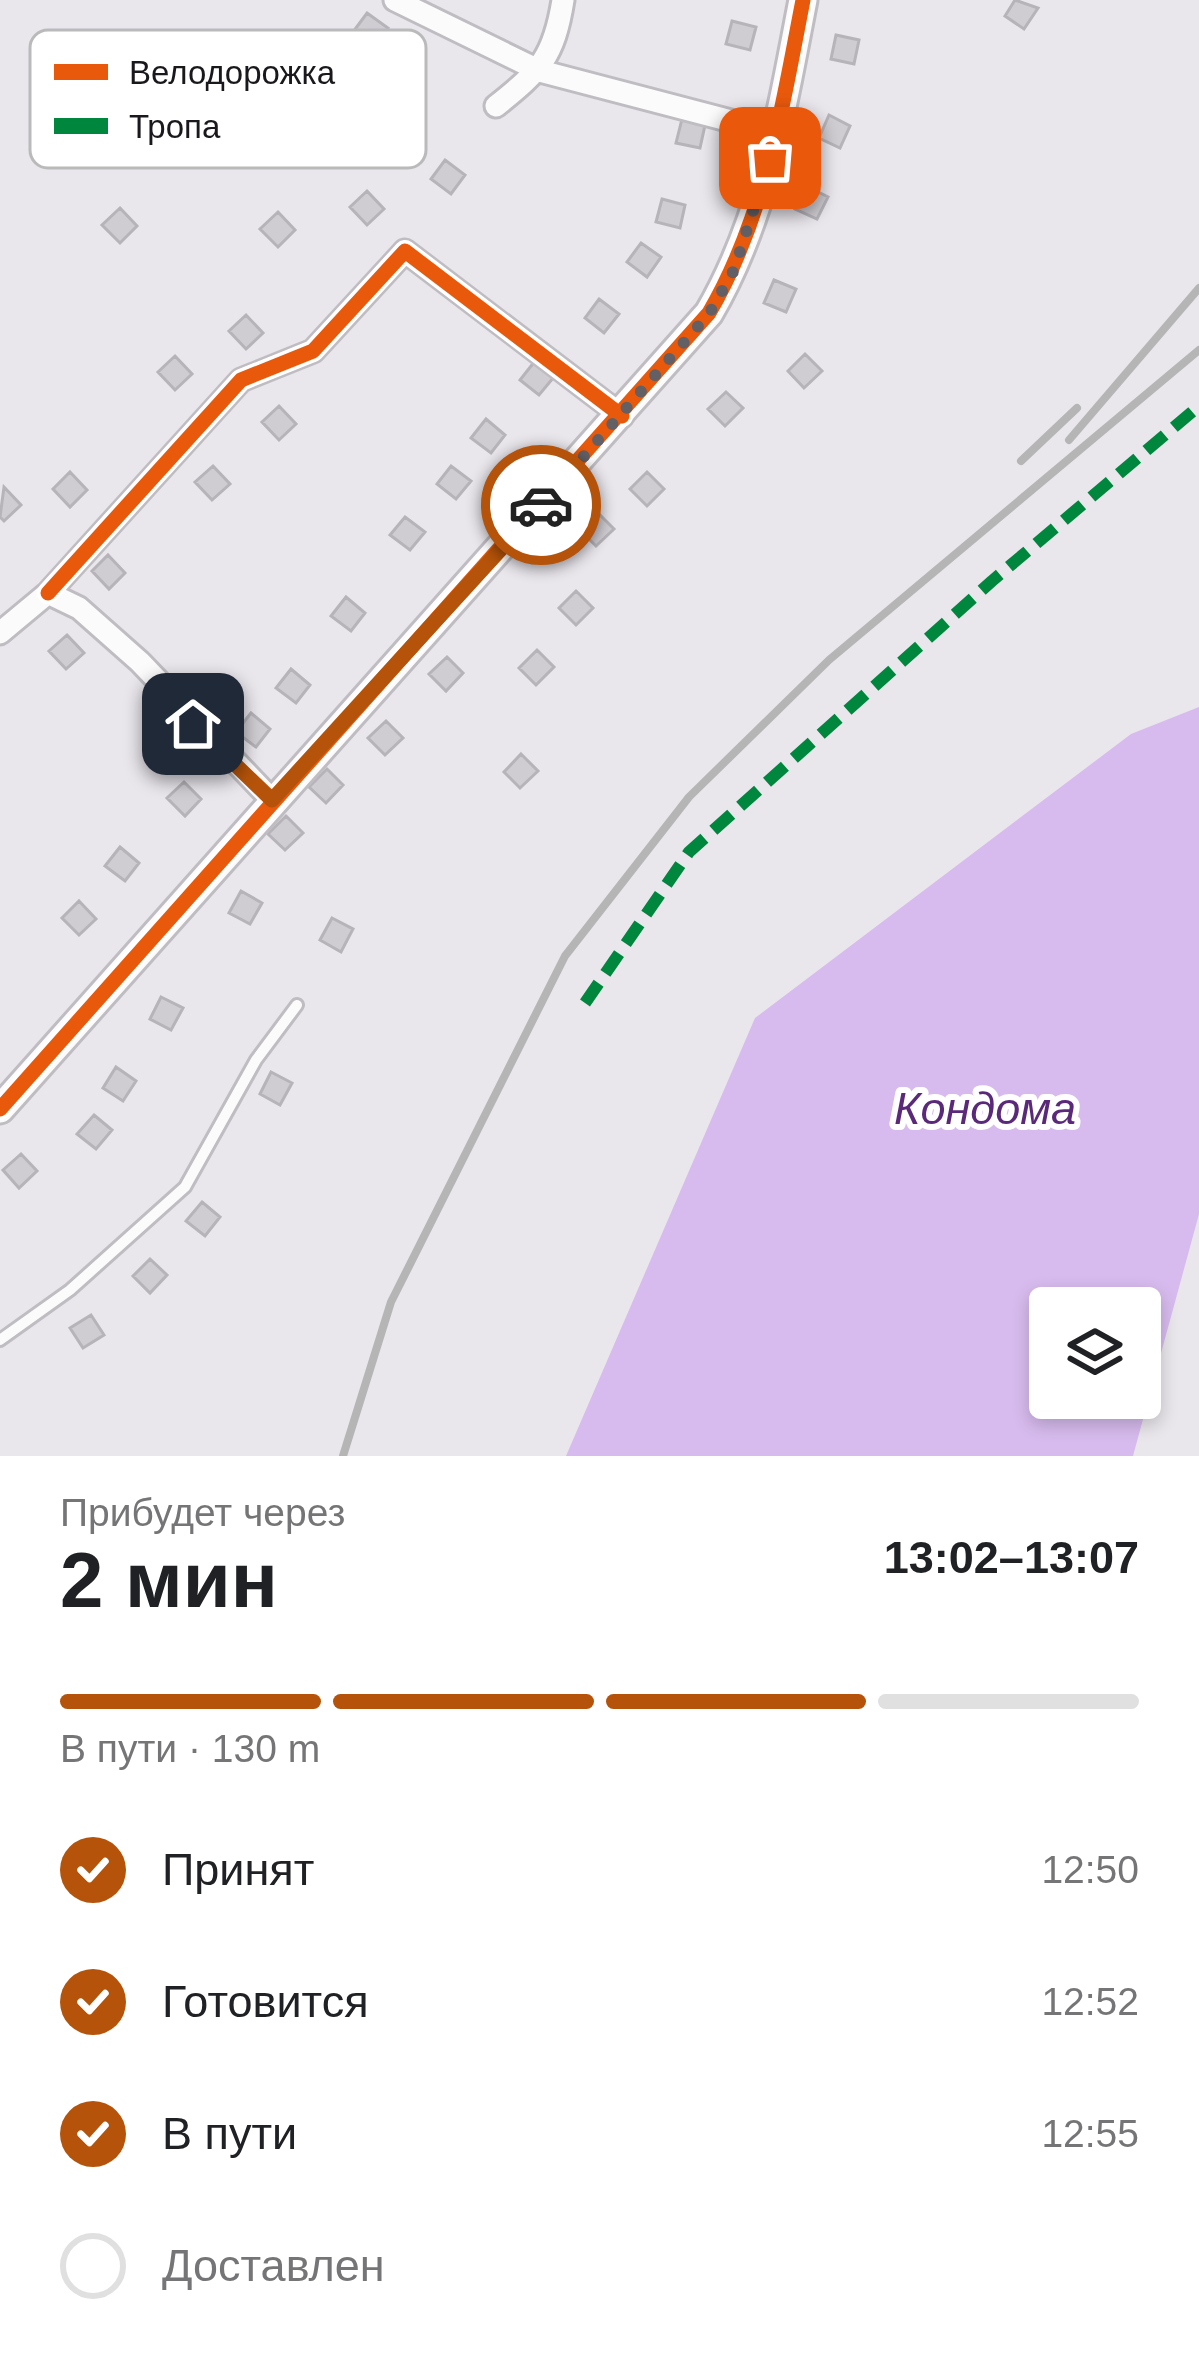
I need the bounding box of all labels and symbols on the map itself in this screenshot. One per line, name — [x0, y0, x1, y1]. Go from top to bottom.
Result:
legend — [30, 30, 426, 168]
text: Велодорожка — [129, 54, 336, 91]
pin — [719, 107, 821, 209]
text: Тропа — [129, 108, 221, 145]
courier — [481, 445, 601, 565]
pin — [142, 673, 244, 775]
water label: Кондома — [894, 1083, 1076, 1134]

